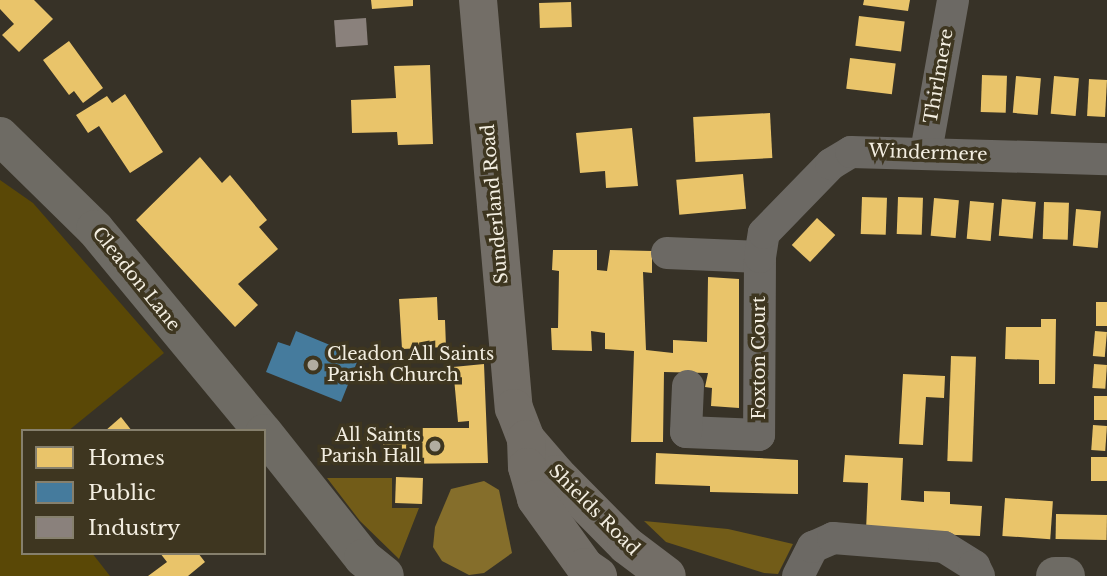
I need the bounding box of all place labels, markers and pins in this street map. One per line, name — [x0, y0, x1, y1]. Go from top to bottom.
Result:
place label: Cleadon All Saints Parish Church — [327, 344, 495, 386]
marker: Cleadon All Saints Parish Church — [305, 357, 321, 373]
place label: All Saints Parish Hall — [320, 425, 421, 467]
marker: All Saints Parish Hall — [427, 438, 443, 454]

